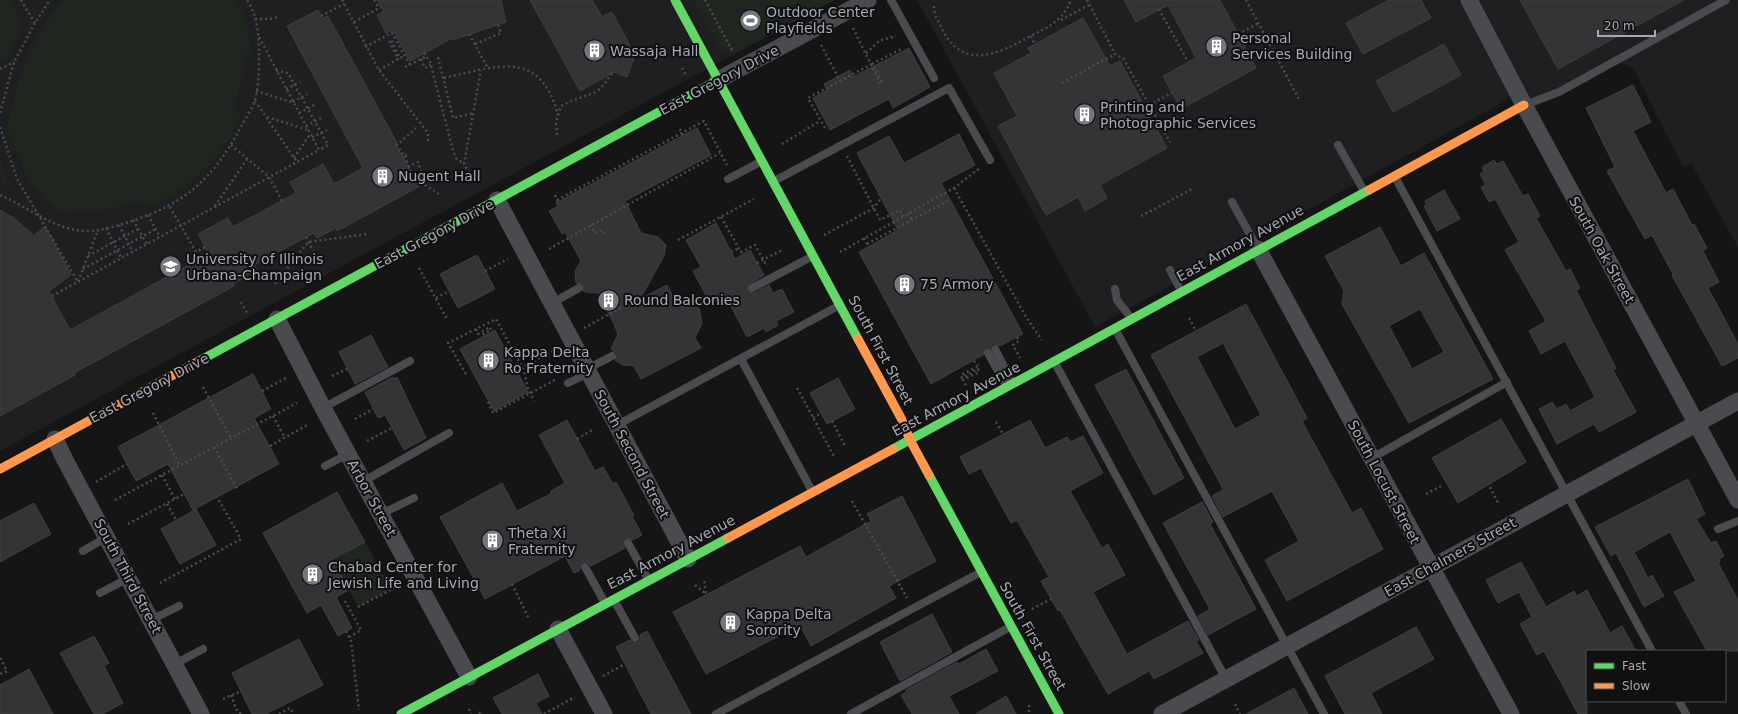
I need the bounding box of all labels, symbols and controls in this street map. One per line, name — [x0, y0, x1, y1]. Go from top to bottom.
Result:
place label: Outdoor Center Playfields — [766, 4, 875, 36]
sports icon: Outdoor Center Playfields — [738, 7, 764, 33]
scale bar — [1598, 12, 1655, 38]
text: 20 m — [1604, 19, 1635, 33]
place label: Personal Services Building — [1232, 30, 1352, 62]
building icon: Personal Services Building — [1204, 33, 1230, 59]
building icon: Wassaja Hall — [582, 38, 608, 64]
street label: East Gregory Drive — [657, 42, 781, 118]
place label: Wassaja Hall — [610, 43, 699, 59]
place label: Printing and Photographic Services — [1100, 99, 1256, 131]
building icon: Printing and Photographic Services — [1071, 102, 1097, 128]
building icon: Nugent Hall — [369, 163, 395, 189]
place label: Nugent Hall — [398, 168, 481, 184]
street label: South Oak Street — [1566, 194, 1638, 307]
street label: East Gregory Drive — [372, 196, 496, 272]
street label: East Armory Avenue — [1174, 201, 1306, 285]
place label: University of Illinois Urbana-Champaign — [186, 251, 323, 283]
school or university icon: University of Illinois Urbana-Champaign — [157, 254, 183, 280]
building icon: 75 Armory — [891, 271, 917, 297]
place label: 75 Armory — [920, 276, 994, 292]
building icon: Round Balconies — [596, 287, 622, 313]
place label: Round Balconies — [624, 292, 740, 308]
street label: South First Street — [845, 293, 917, 408]
place label: Kappa Delta Ro Fraternity — [504, 344, 594, 376]
building icon: Kappa Delta Ro Fraternity — [475, 347, 501, 373]
street label: East Gregory Drive — [87, 350, 211, 426]
street label: East Armory Avenue — [889, 358, 1023, 440]
street label: South Second Street — [591, 387, 673, 522]
street label: South Locust Street — [1345, 417, 1424, 547]
street label: Arbor Street — [344, 457, 400, 540]
street label: East Armory Avenue — [604, 511, 738, 593]
street label: East Chalmers Street — [1381, 514, 1519, 600]
street label: South Third Street — [91, 516, 165, 637]
place label: Theta Xi Fraternity — [507, 525, 576, 557]
building icon: Theta Xi Fraternity — [480, 528, 506, 554]
place label: Chabad Center for Jewish Life and Living — [327, 559, 479, 591]
building icon: Chabad Center for Jewish Life and Living — [300, 562, 326, 588]
street label: South First Street — [997, 579, 1070, 693]
place label: Kappa Delta Sorority — [746, 606, 832, 638]
building icon: Kappa Delta Sorority — [717, 609, 743, 635]
legend — [1586, 650, 1726, 702]
text: Fast — [1622, 659, 1646, 673]
text: Slow — [1622, 679, 1650, 693]

